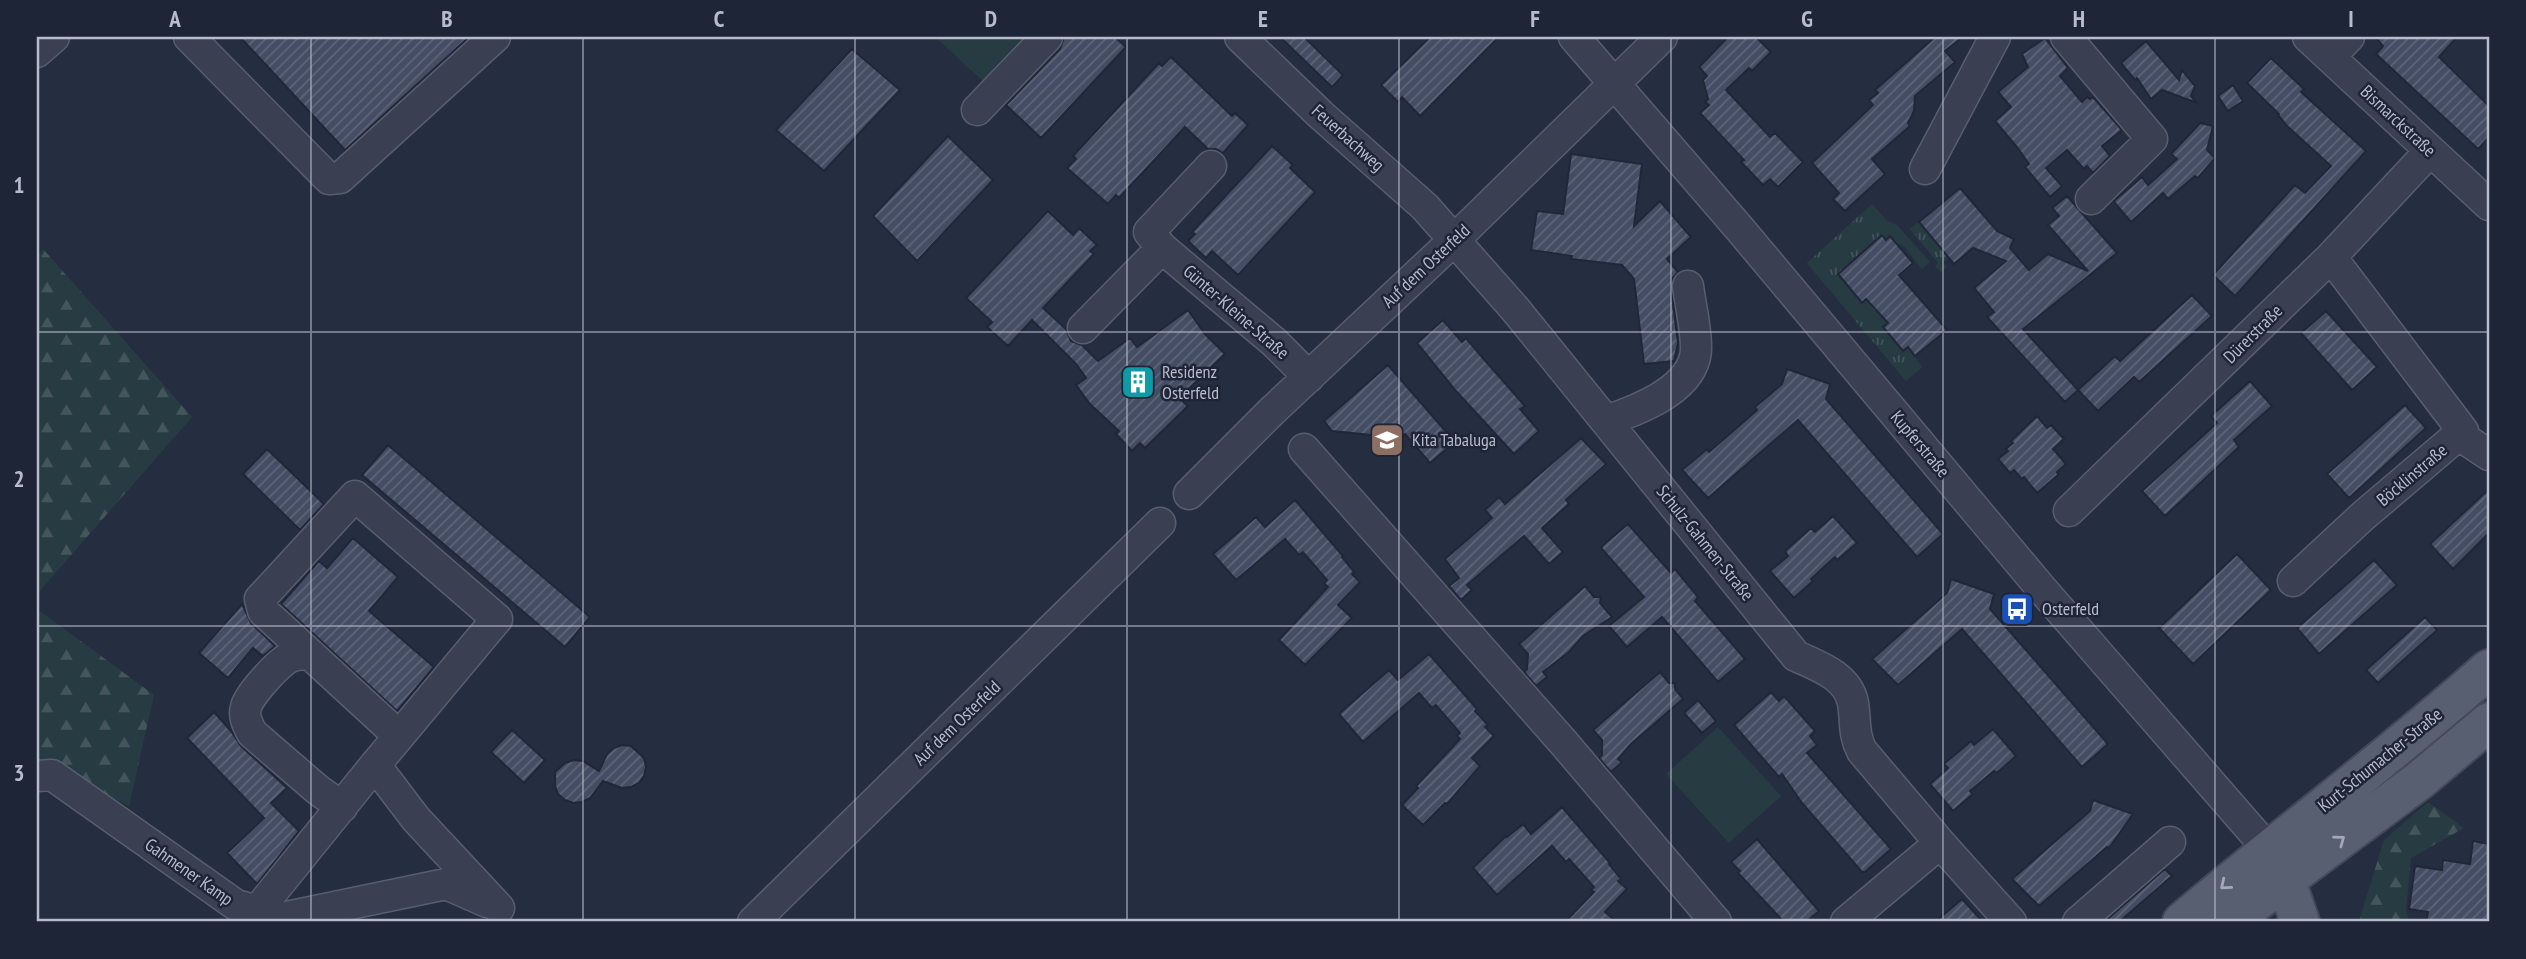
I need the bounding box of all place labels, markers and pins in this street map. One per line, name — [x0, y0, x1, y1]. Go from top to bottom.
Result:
place label: Residenz Osterfeld — [1162, 360, 1219, 404]
building icon: Residenz Osterfeld — [1119, 363, 1157, 401]
school or university icon: Kita Tabaluga — [1368, 421, 1406, 459]
place label: Kita Tabaluga — [1412, 428, 1496, 451]
bus stop icon: Osterfeld — [1998, 590, 2036, 628]
place label: Osterfeld — [2042, 597, 2099, 620]

